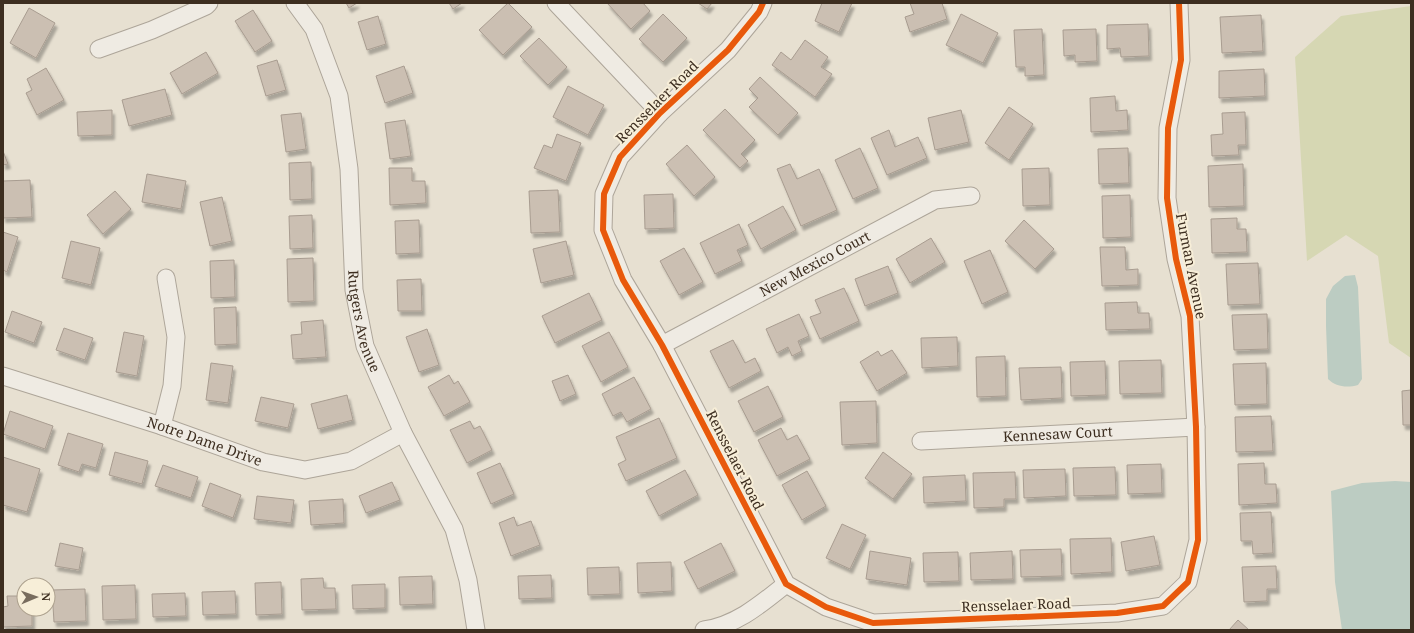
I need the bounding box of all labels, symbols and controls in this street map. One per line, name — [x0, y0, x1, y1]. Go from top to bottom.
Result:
street label: Rensselaer Road — [611, 56, 702, 147]
street label: Furman Avenue — [1172, 211, 1211, 321]
street label: New Mexico Court — [756, 226, 873, 301]
street label: Rutgers Avenue — [344, 270, 385, 375]
street label: Rensselaer Road — [702, 407, 769, 513]
street label: Notre Dame Drive — [145, 412, 265, 470]
street label: Kennesaw Court — [1003, 421, 1113, 446]
north arrow — [16, 577, 56, 617]
text: N — [39, 592, 54, 602]
street label: Rensselaer Road — [961, 593, 1071, 616]

